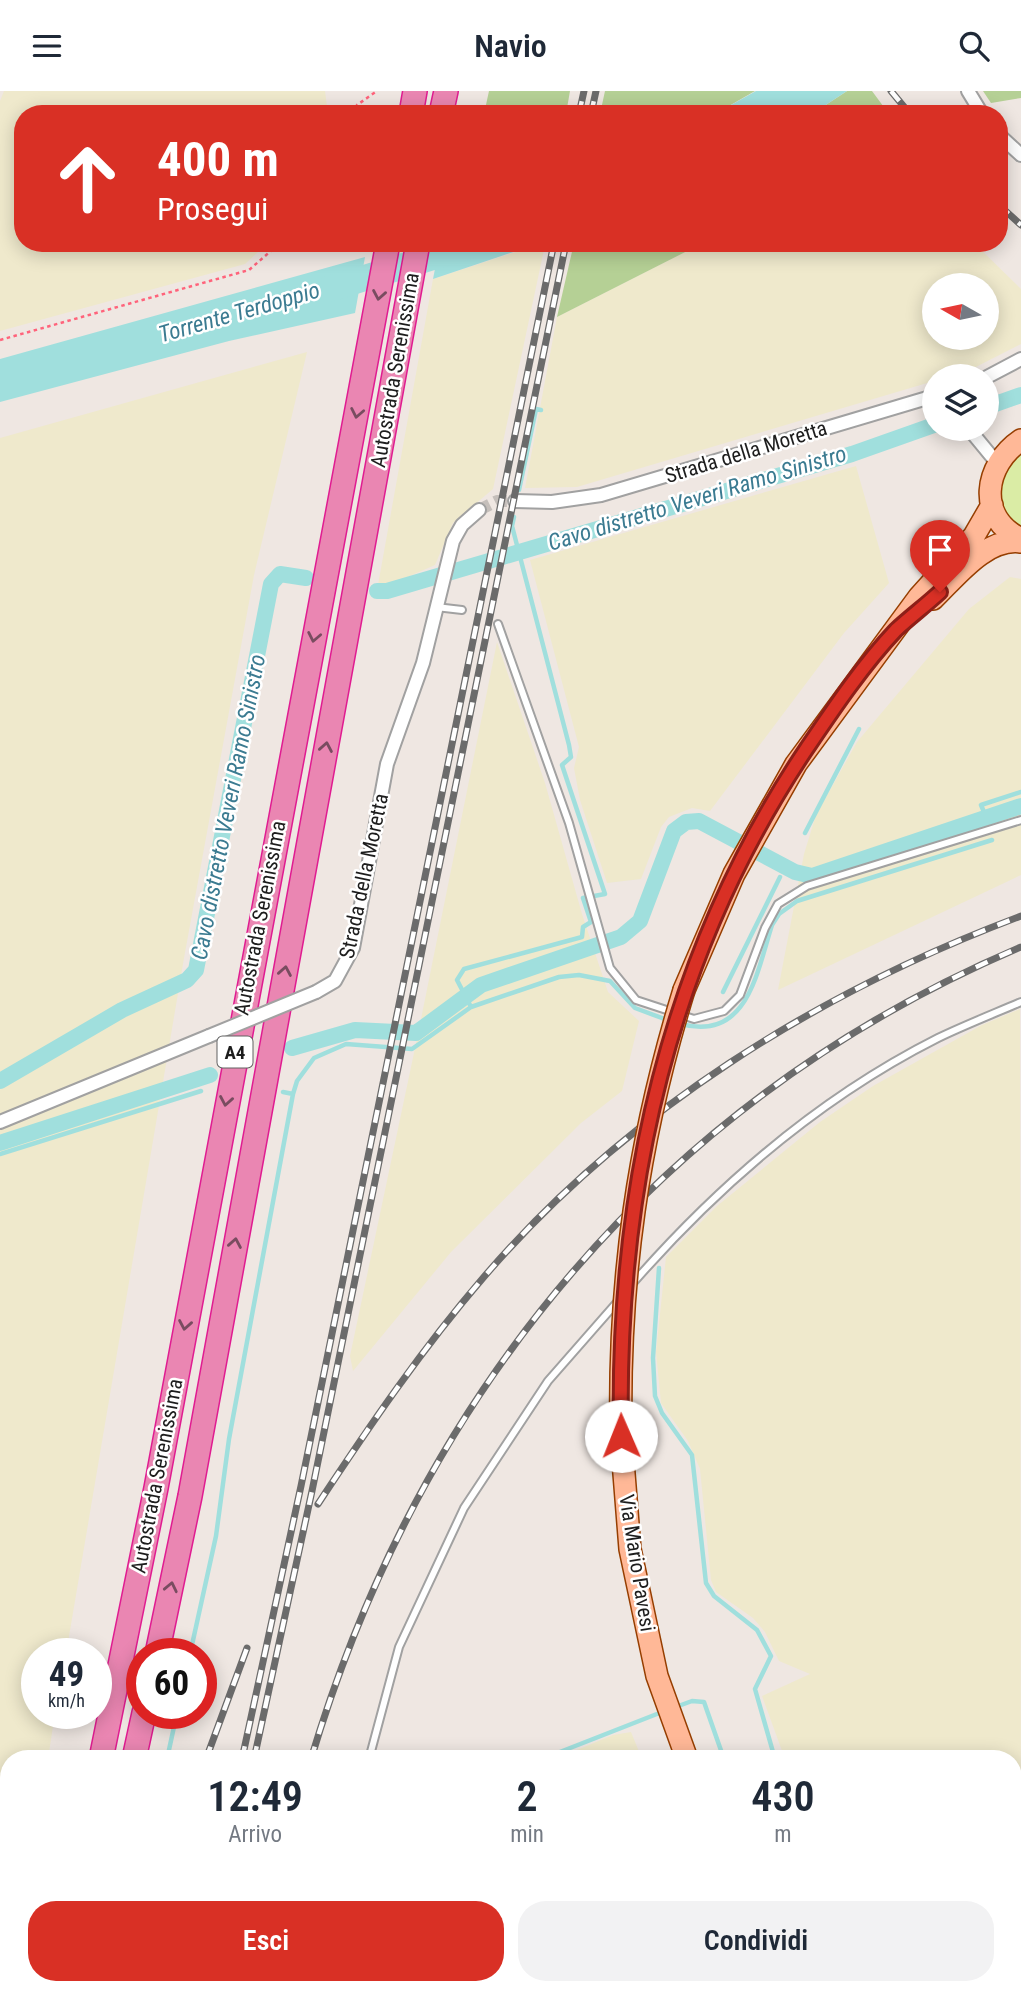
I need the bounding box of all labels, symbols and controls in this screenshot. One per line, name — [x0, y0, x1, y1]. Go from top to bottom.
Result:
icon: menu — [28, 27, 66, 65]
text: Navio — [474, 27, 547, 65]
icon: search — [955, 27, 993, 65]
text: 400 m — [157, 131, 279, 188]
icon: ahead — [42, 133, 133, 224]
text: Prosegui — [157, 190, 268, 228]
street label: Autostrada Serenissima — [366, 271, 424, 469]
north arrow — [922, 273, 999, 350]
map controls — [922, 273, 999, 441]
water label: Torrente Terdoppio — [155, 277, 323, 348]
one-way arrow — [372, 289, 387, 301]
button: layers — [922, 364, 999, 441]
one-way arrow — [350, 407, 365, 419]
street label: Strada della Moretta — [662, 416, 830, 488]
water label: Cavo distretto Veveri Ramo Sinistro — [545, 440, 850, 557]
pin — [910, 520, 970, 592]
icon: arrive — [921, 531, 959, 569]
one-way arrow — [308, 631, 323, 643]
water label: Cavo distretto Veveri Ramo Sinistro — [186, 652, 271, 962]
one-way arrow — [318, 741, 333, 753]
street label: Strada della Moretta — [335, 791, 393, 961]
street label: Autostrada Serenissima — [229, 819, 291, 1017]
one-way arrow — [276, 965, 291, 977]
road number: A4 — [218, 1036, 252, 1067]
one-way arrow — [219, 1095, 234, 1107]
one-way arrow — [227, 1237, 242, 1249]
one-way arrow — [178, 1319, 193, 1331]
street label: Autostrada Serenissima — [126, 1377, 188, 1575]
position arrow — [584, 1399, 658, 1473]
street label: Via Mario Pavesi — [614, 1493, 660, 1633]
one-way arrow — [162, 1581, 177, 1593]
speed limit sign: 60 — [126, 1638, 217, 1729]
text: 49 — [49, 1654, 84, 1695]
text: km/h — [48, 1690, 85, 1711]
text: 12:49 — [207, 1772, 303, 1821]
text: 2 — [517, 1772, 538, 1821]
text: 430 — [751, 1772, 815, 1821]
text: Arrivo — [228, 1821, 282, 1848]
text: min — [510, 1821, 544, 1848]
text: m — [774, 1821, 792, 1848]
button: Esci — [28, 1901, 504, 1981]
button: Condividi — [518, 1901, 994, 1981]

